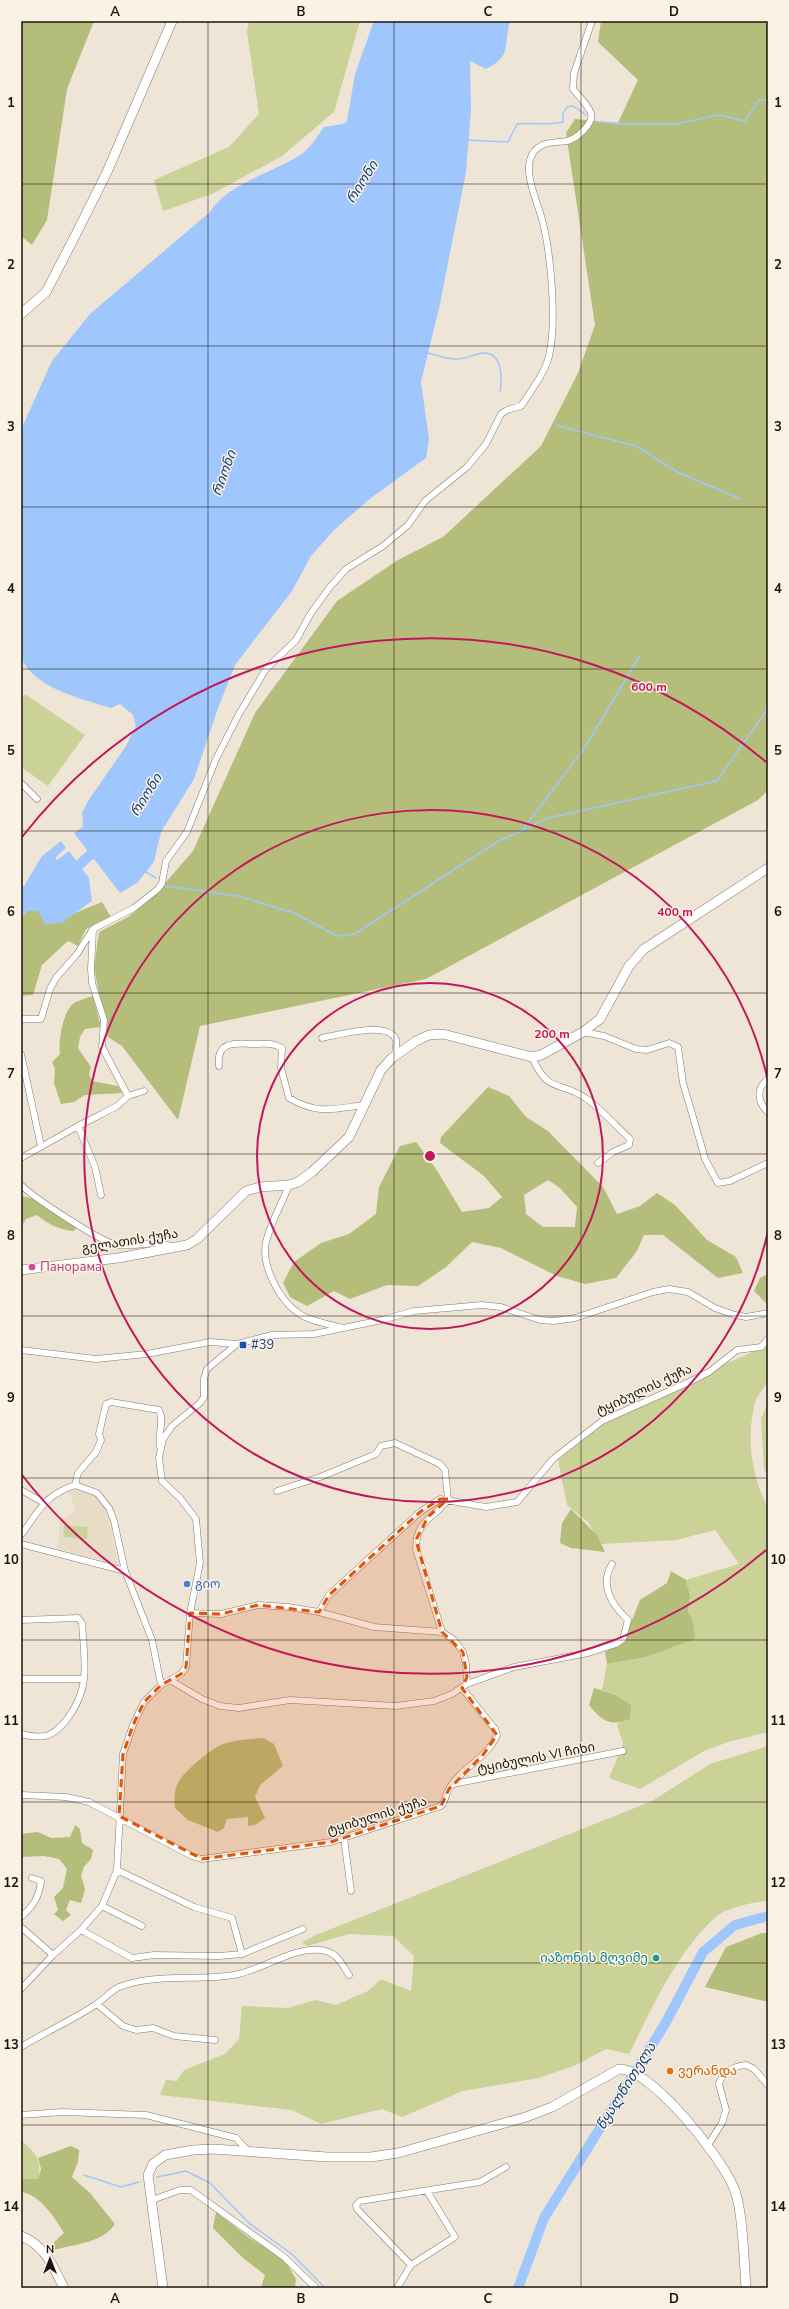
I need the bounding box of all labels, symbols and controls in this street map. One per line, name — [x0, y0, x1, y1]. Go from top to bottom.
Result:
text: A — [110, 3, 120, 21]
text: B — [297, 3, 306, 21]
text: C — [484, 3, 493, 21]
text: D — [669, 3, 679, 21]
text: 1 — [7, 94, 15, 112]
text: 1 — [774, 94, 782, 112]
water label: რიონი — [341, 156, 383, 207]
text: 2 — [7, 256, 15, 274]
text: 2 — [774, 256, 782, 274]
text: 3 — [7, 418, 15, 436]
text: 3 — [774, 418, 782, 436]
water label: რიონი — [207, 447, 241, 498]
text: 4 — [7, 580, 15, 598]
text: 4 — [774, 580, 782, 598]
text: 600 m — [631, 679, 667, 695]
text: 5 — [7, 742, 15, 760]
text: 5 — [774, 742, 782, 760]
water label: რიონი — [125, 769, 167, 820]
text: 6 — [7, 903, 15, 921]
text: 6 — [774, 903, 782, 921]
text: 400 m — [657, 904, 693, 920]
text: 200 m — [534, 1026, 570, 1042]
text: 7 — [7, 1065, 15, 1083]
text: 7 — [774, 1065, 782, 1083]
centre of rings — [423, 1149, 437, 1163]
street label: გელათის ქუჩა — [81, 1224, 179, 1258]
text: 8 — [7, 1227, 15, 1245]
text: 8 — [774, 1227, 782, 1245]
place label: Панорама — [40, 1258, 102, 1276]
marker: Панорама — [27, 1262, 37, 1272]
place label: #39 — [251, 1336, 274, 1354]
marker: #39 — [238, 1340, 248, 1350]
street label: ტყიბულის ქუჩა — [593, 1360, 695, 1420]
text: 9 — [7, 1389, 15, 1407]
text: 9 — [774, 1389, 782, 1407]
text: 10 — [3, 1551, 19, 1569]
text: 10 — [770, 1551, 786, 1569]
place label: გიო — [195, 1575, 220, 1593]
marker: გიო — [182, 1579, 192, 1589]
text: 11 — [3, 1712, 19, 1730]
text: 11 — [770, 1712, 786, 1730]
street label: ტყიბულის VI ჩიხი — [475, 1738, 597, 1778]
street label: ტყიბულის ქუჩა — [325, 1792, 429, 1840]
text: 12 — [3, 1874, 19, 1892]
text: 12 — [770, 1874, 786, 1892]
place label: იაზონის მღვიმე — [540, 1949, 648, 1967]
marker: იაზონის მღვიმე — [651, 1953, 661, 1963]
text: 13 — [3, 2036, 19, 2054]
text: 13 — [770, 2036, 786, 2054]
water label: წყალწითელა — [592, 2038, 661, 2133]
place label: ვერანდა — [678, 2062, 737, 2080]
marker: ვერანდა — [665, 2066, 675, 2076]
text: 14 — [3, 2198, 19, 2216]
text: 14 — [770, 2198, 786, 2216]
north arrow — [30, 2239, 70, 2279]
text: N — [46, 2242, 54, 2257]
text: A — [110, 2290, 120, 2308]
text: B — [297, 2290, 306, 2308]
text: C — [484, 2290, 493, 2308]
text: D — [669, 2290, 679, 2308]

